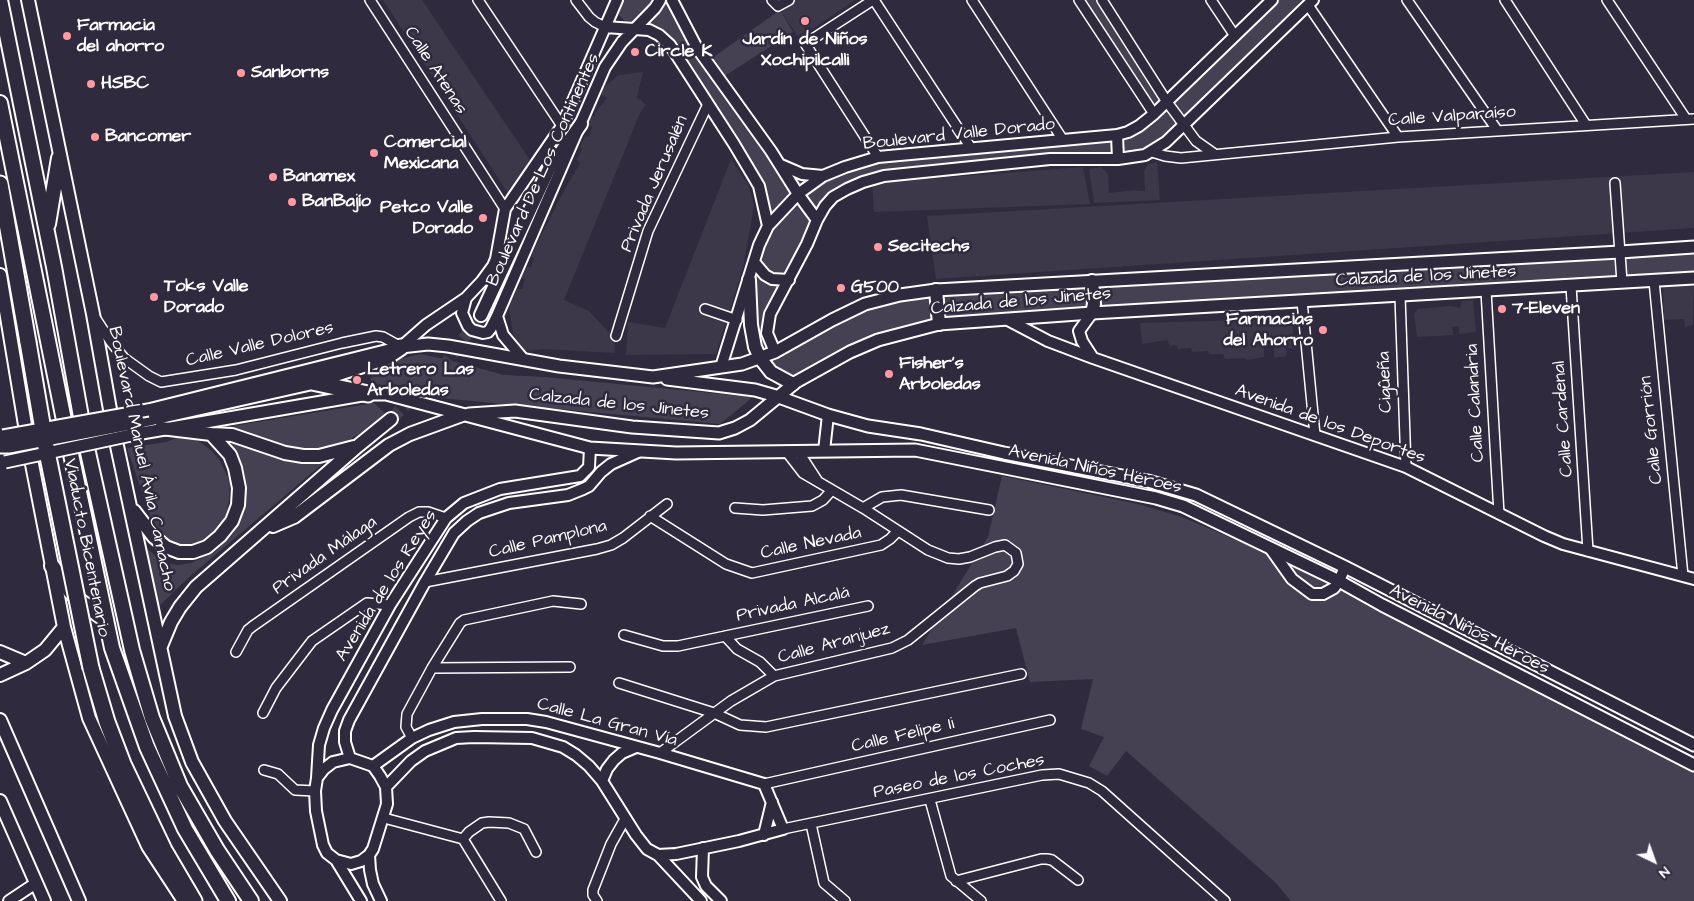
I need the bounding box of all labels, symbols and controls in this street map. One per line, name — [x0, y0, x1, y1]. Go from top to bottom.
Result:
place label: Farmacia del ahorro — [77, 15, 164, 58]
marker: Jardín de Niños Xochipilcalli — [799, 15, 811, 27]
street label: Calle Atenas — [399, 23, 471, 119]
place label: Jardín de Niños Xochipilcalli — [742, 29, 868, 72]
marker: Farmacia del ahorro — [61, 30, 73, 42]
place label: Circle K — [645, 41, 712, 63]
marker: Circle K — [629, 46, 641, 58]
street label: Boulevard De Los Continentes — [483, 50, 605, 290]
place label: Sanborns — [251, 62, 329, 84]
marker: Sanborns — [235, 67, 247, 79]
place label: HSBC — [101, 73, 149, 95]
marker: HSBC — [85, 78, 97, 90]
street label: Calle Valparaíso — [1387, 102, 1517, 132]
street label: Privada Jerusalén — [616, 112, 694, 256]
street label: Boulevard Valle Dorado — [862, 114, 1056, 156]
place label: Bancomer — [105, 126, 191, 148]
marker: Bancomer — [89, 131, 101, 143]
place label: Comercial Mexicana — [384, 132, 467, 174]
marker: Comercial Mexicana — [368, 147, 380, 159]
place label: Banamex — [283, 166, 355, 188]
marker: Banamex — [267, 171, 279, 183]
place label: BanBajío — [302, 191, 371, 213]
marker: BanBajío — [286, 196, 298, 208]
place label: Petco Valle Dorado — [380, 197, 473, 240]
marker: Petco Valle Dorado — [477, 212, 489, 224]
place label: Secitechs — [888, 236, 970, 258]
marker: Secitechs — [872, 241, 884, 253]
street label: Calzada de los Jinetes — [1335, 261, 1517, 293]
place label: Toks Valle Dorado — [164, 276, 248, 318]
place label: G500 — [851, 277, 899, 299]
marker: G500 — [835, 282, 847, 294]
street label: Calzada de los Jinetes — [930, 283, 1112, 321]
marker: Toks Valle Dorado — [148, 291, 160, 303]
place label: 7-Eleven — [1512, 298, 1580, 320]
marker: 7-Eleven — [1496, 303, 1508, 315]
place label: Farmacias del Ahorro — [1223, 309, 1313, 352]
street label: Calle Valle Dolores — [184, 317, 336, 373]
marker: Farmacias del Ahorro — [1317, 324, 1329, 336]
street label: Boulevard Manuel Ávila Camacho — [102, 325, 180, 593]
street label: Calle Calandria — [1462, 343, 1490, 463]
street label: Cigûeña — [1374, 351, 1398, 413]
place label: Fisher's Arboledas — [899, 353, 981, 396]
place label: Letrero Las Arboledas — [367, 359, 474, 402]
street label: Calle Cardenal — [1549, 360, 1579, 478]
marker: Fisher's Arboledas — [883, 368, 895, 380]
marker: Letrero Las Arboledas — [351, 374, 363, 386]
street label: Calle Gorrión — [1636, 375, 1668, 485]
street label: Avenida de los Deportes — [1232, 381, 1428, 469]
street label: Calzada de los Jinetes — [528, 385, 710, 425]
street label: Avenida Niños Héroes — [1006, 441, 1184, 499]
street label: Viaducto Bicentenario — [58, 457, 114, 639]
street label: Avenida de los Reyes — [332, 506, 442, 666]
street label: Privada Málaga — [269, 512, 381, 600]
street label: Calle Pamplona — [487, 516, 609, 564]
street label: Calle Nevada — [759, 523, 863, 565]
street label: Avenida Niños Héroes — [1385, 580, 1553, 680]
street label: Privada Alcalá — [734, 582, 852, 628]
street label: Calle Aranjuez — [776, 619, 892, 669]
street label: Calle La Gran Vía — [535, 694, 679, 752]
street label: Calle Felipe Ii — [850, 714, 956, 758]
street label: Paseo de los Coches — [872, 750, 1046, 804]
north arrow — [1629, 836, 1679, 886]
text: N — [1654, 862, 1674, 883]

